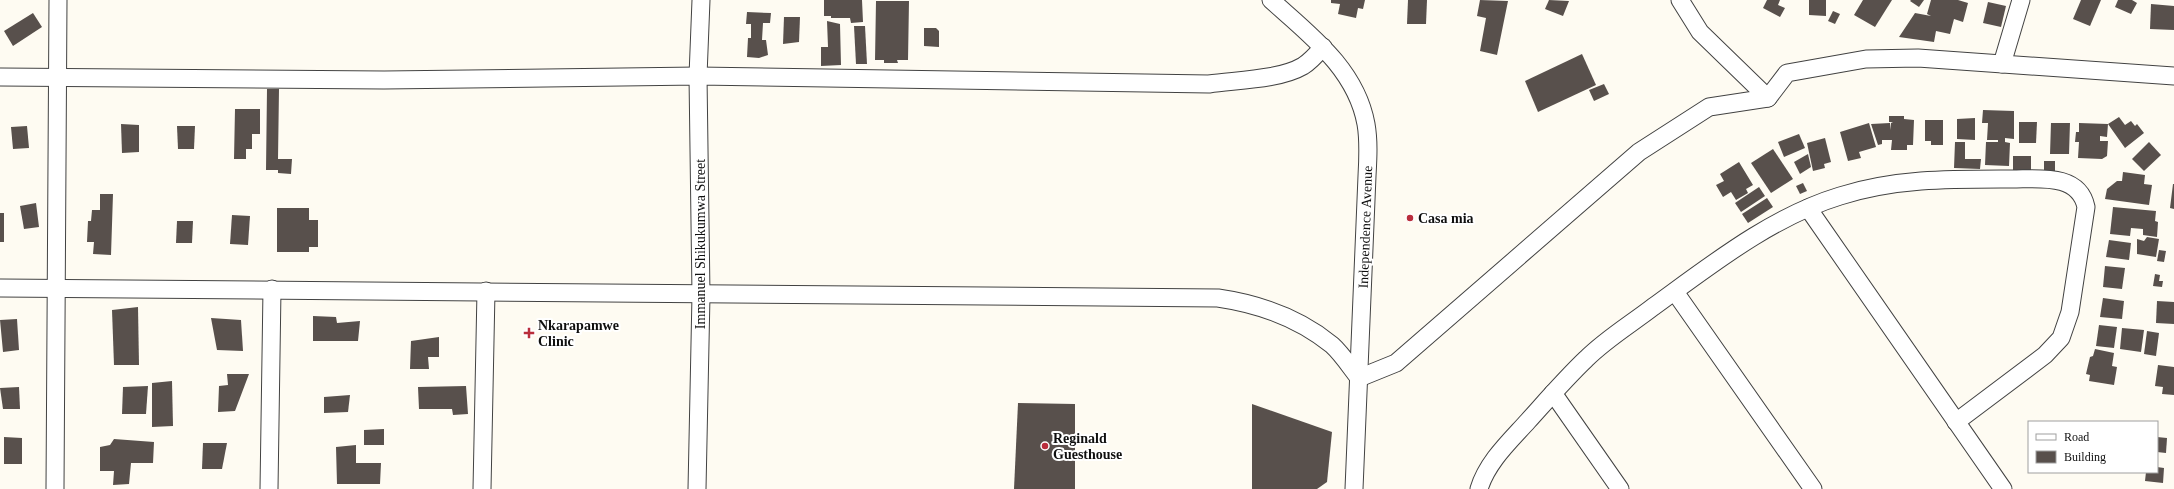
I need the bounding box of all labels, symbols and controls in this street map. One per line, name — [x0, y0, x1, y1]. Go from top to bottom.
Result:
street label: Immanuel Shikukumwa Street — [693, 159, 708, 329]
street label: Independence Avenue — [1356, 165, 1375, 289]
place label: Casa mia — [1418, 211, 1474, 226]
marker: Casa mia — [1405, 213, 1415, 223]
place label: Nkarapamwe Clinic — [538, 318, 619, 349]
marker: Nkarapamwe Clinic — [523, 327, 535, 339]
legend — [2028, 421, 2158, 473]
text: Road — [2064, 430, 2089, 444]
place label: Reginald Guesthouse — [1053, 431, 1122, 462]
marker: Reginald Guesthouse — [1040, 441, 1050, 451]
text: Building — [2064, 450, 2106, 464]

